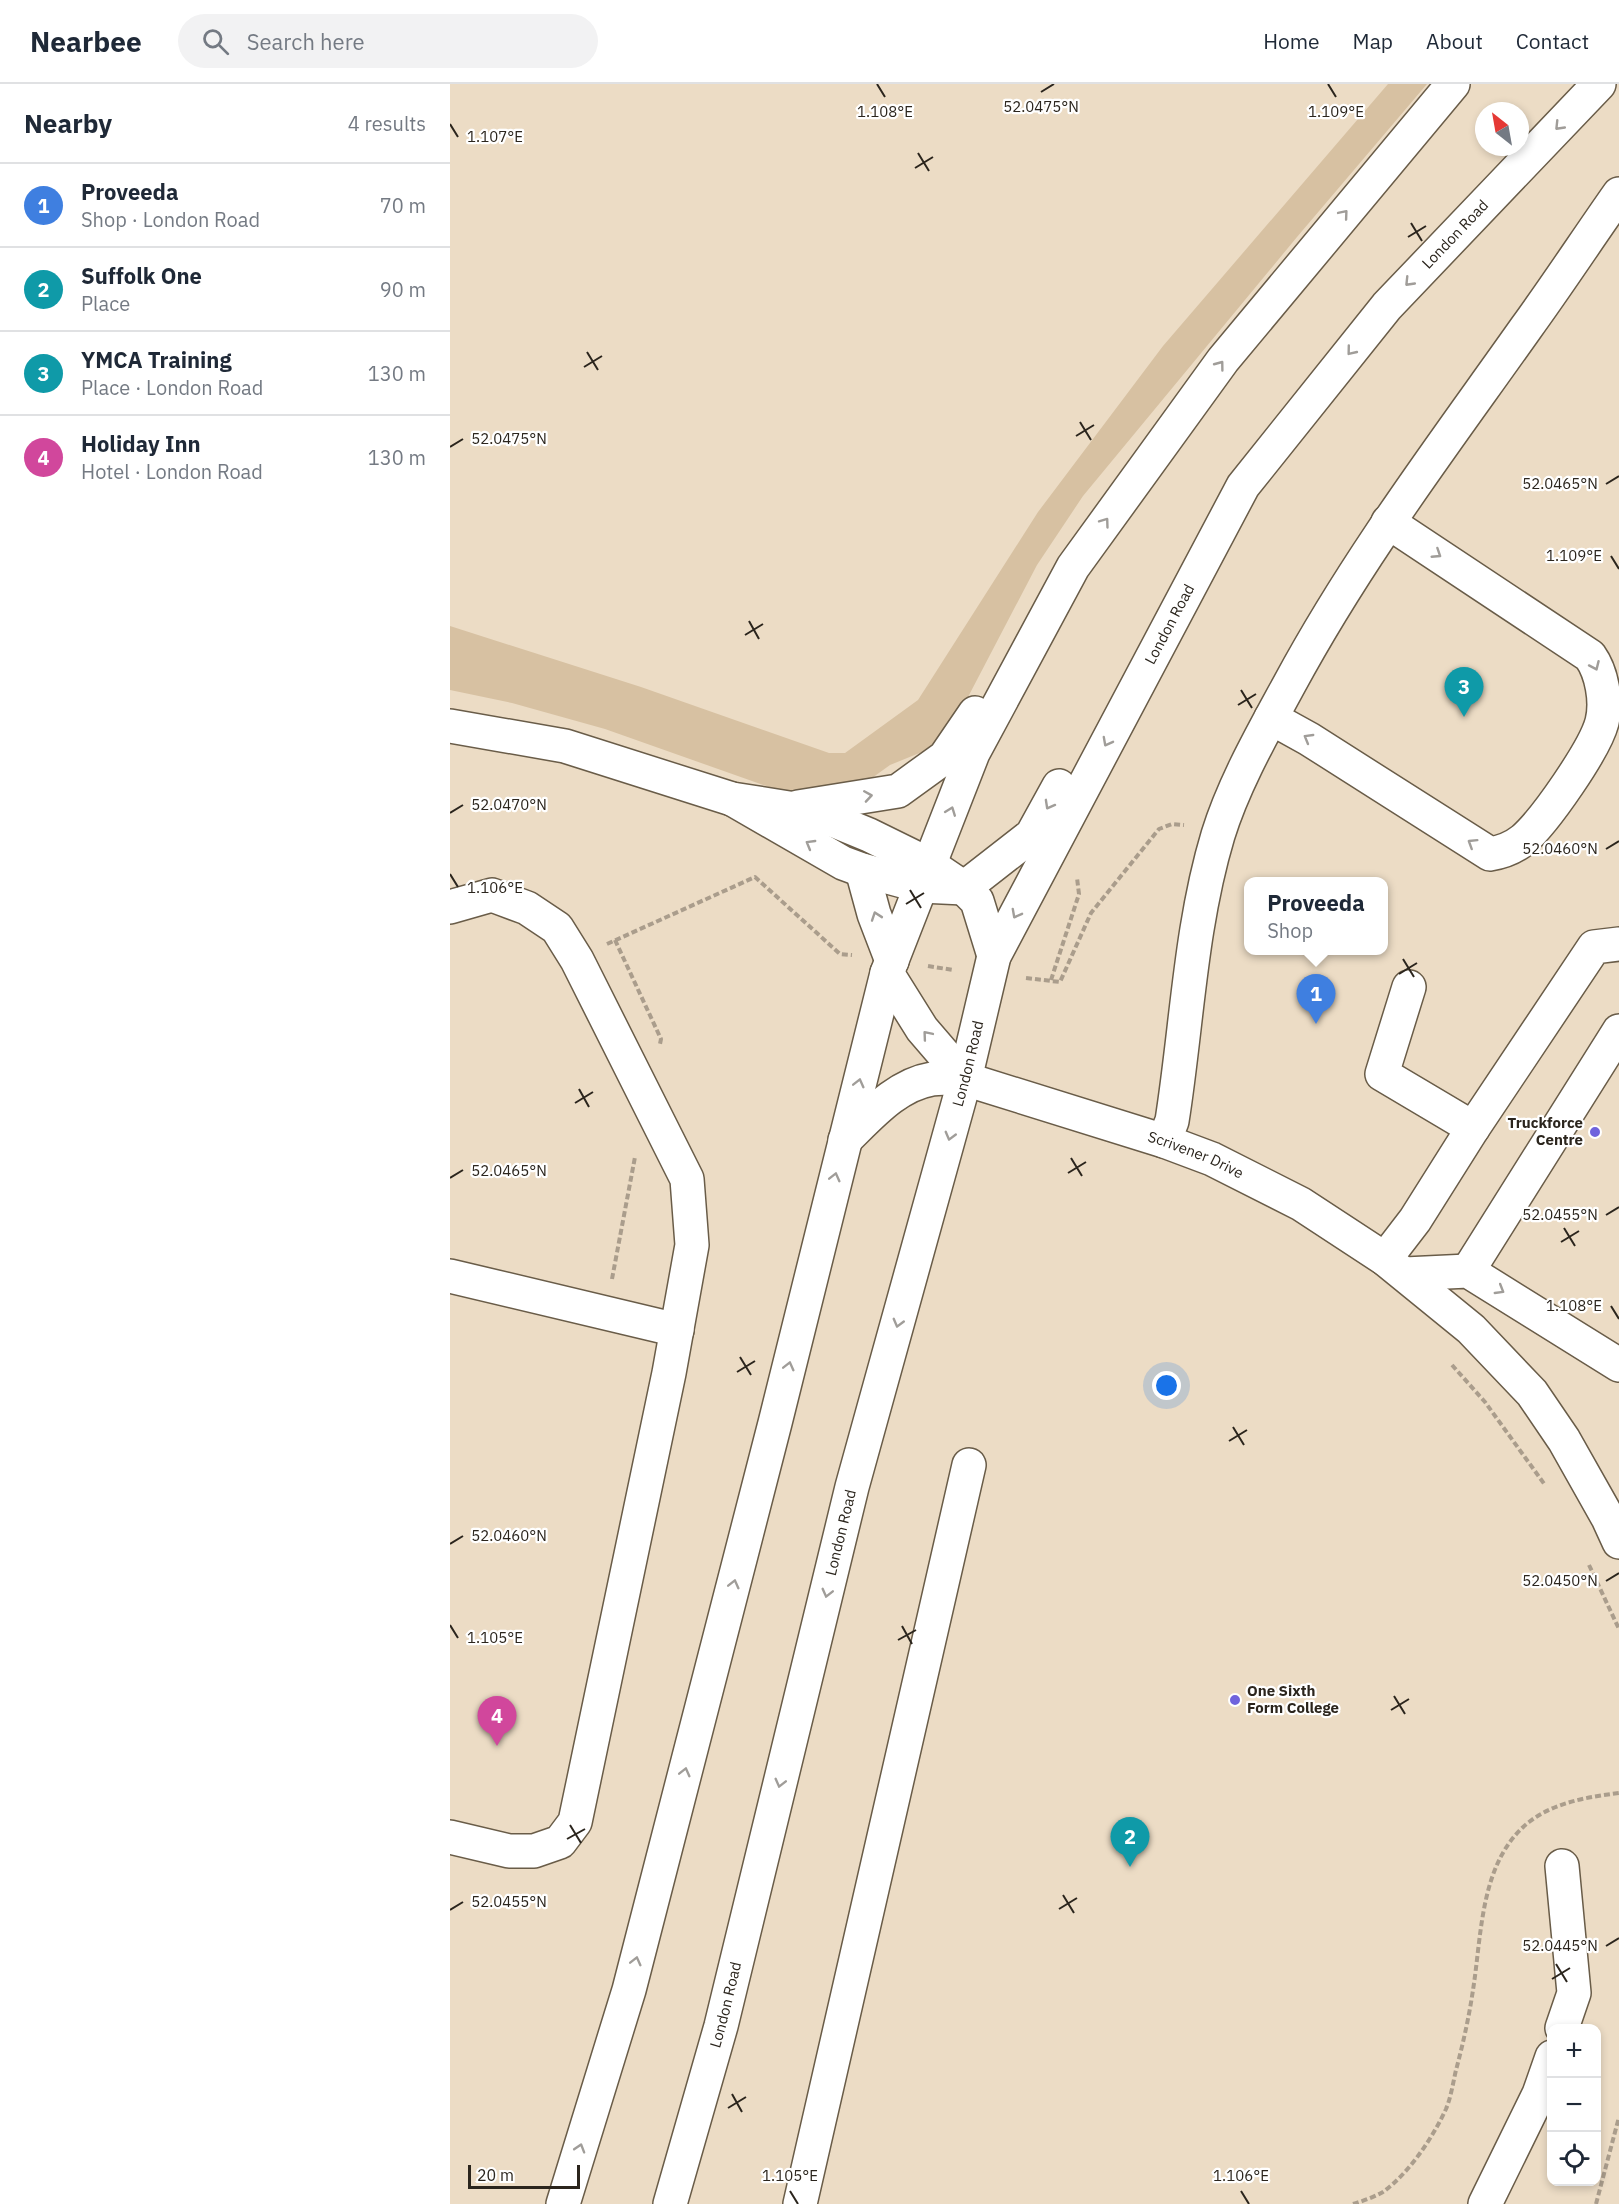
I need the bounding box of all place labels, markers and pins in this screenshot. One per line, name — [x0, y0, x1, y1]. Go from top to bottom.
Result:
pin: 3 — [1444, 668, 1484, 717]
pin: 1 — [1296, 974, 1336, 1024]
place label: Truckforce Centre — [1508, 1113, 1583, 1149]
marker: Truckforce Centre — [1588, 1125, 1602, 1139]
place label: One Sixth Form College — [1247, 1681, 1339, 1717]
marker: One Sixth Form College — [1228, 1693, 1242, 1707]
pin: 4 — [478, 1696, 516, 1746]
pin: 2 — [1110, 1818, 1150, 1867]

